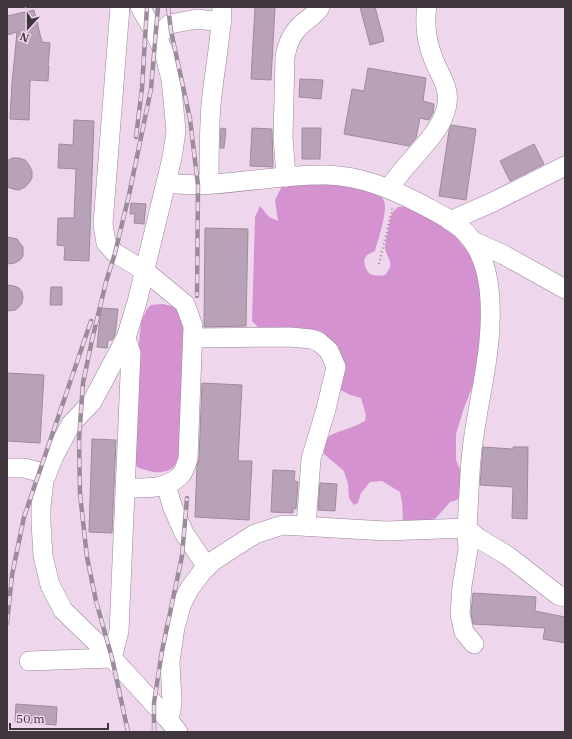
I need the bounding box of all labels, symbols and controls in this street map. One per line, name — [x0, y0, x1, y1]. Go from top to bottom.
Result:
north arrow — [8, 8, 48, 48]
text: N — [18, 29, 31, 45]
scale bar — [10, 705, 108, 731]
text: 50 m — [16, 711, 45, 726]

